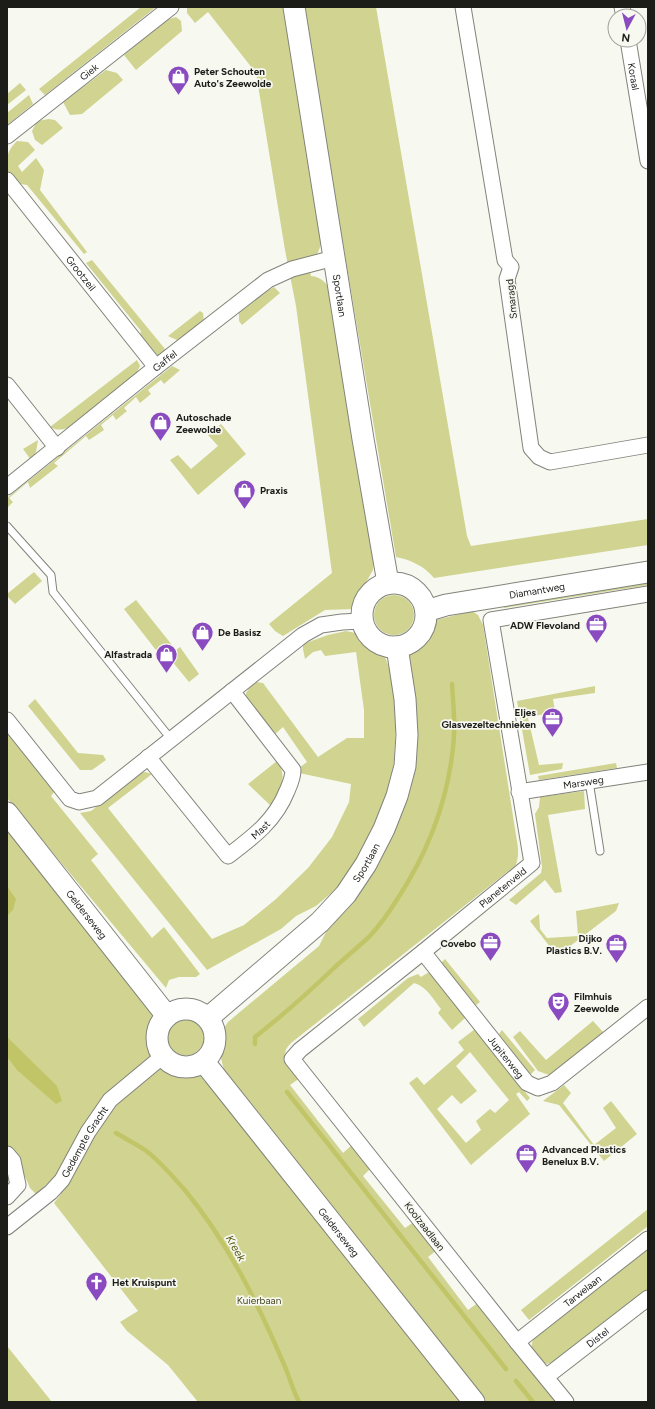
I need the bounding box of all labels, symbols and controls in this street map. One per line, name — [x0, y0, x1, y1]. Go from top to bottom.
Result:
north arrow — [607, 8, 647, 48]
text: N — [621, 30, 631, 44]
street label: Giek — [77, 61, 101, 83]
street label: Koraal — [625, 62, 642, 91]
shop icon: Peter Schouten Auto's Zeewolde — [165, 64, 191, 97]
place label: Peter Schouten Auto's Zeewolde — [194, 65, 272, 90]
street label: Grootzeil — [63, 253, 99, 294]
street label: Sportlaan — [330, 273, 349, 318]
street label: Smaragd — [503, 278, 520, 320]
street label: Gaffel — [150, 347, 180, 374]
shop icon: Autoschade Zeewolde — [147, 410, 173, 443]
place label: Autoschade Zeewolde — [176, 411, 232, 436]
shop icon: Praxis — [232, 477, 258, 510]
place label: Praxis — [260, 484, 288, 497]
street label: Diamantweg — [508, 580, 566, 602]
office icon: ADW Flevoland — [583, 612, 609, 645]
shop icon: De Basisz — [190, 619, 216, 652]
place label: ADW Flevoland — [510, 619, 580, 632]
place label: De Basisz — [218, 626, 261, 639]
shop icon: Alfastrada — [154, 641, 180, 674]
place label: Alfastrada — [104, 648, 152, 661]
office icon: Eljes Glasvezeltechnieken — [539, 705, 565, 738]
place label: Eljes Glasvezeltechnieken — [442, 706, 536, 731]
street label: Marsweg — [562, 773, 605, 792]
street label: Mast — [248, 818, 273, 842]
street label: Sportlaan — [350, 841, 383, 885]
street label: Planetenveld — [476, 864, 529, 911]
street label: Gelderseweg — [63, 887, 110, 942]
office icon: Covebo — [478, 930, 504, 963]
office icon: Dijko Plastics B.V. — [604, 931, 630, 964]
place label: Dijko Plastics B.V. — [546, 932, 603, 957]
place label: Covebo — [440, 937, 476, 950]
theatre icon: Filmhuis Zeewolde — [545, 989, 571, 1022]
place label: Filmhuis Zeewolde — [574, 990, 620, 1015]
street label: Jupiterweg — [485, 1033, 527, 1081]
street label: Gedempte Gracht — [59, 1103, 111, 1180]
office icon: Advanced Plastics Benelux B.V. — [514, 1142, 540, 1175]
place label: Advanced Plastics Benelux B.V. — [542, 1143, 626, 1168]
street label: Koolzaadlaan — [401, 1199, 448, 1254]
street label: Gelderseweg — [315, 1205, 362, 1260]
water label: Kreek — [223, 1233, 248, 1264]
church icon: Het Kruispunt — [83, 1269, 109, 1302]
street label: Tarwelaan — [561, 1272, 604, 1310]
place label: Het Kruispunt — [112, 1276, 176, 1289]
park label: Kuierbaan — [237, 1294, 282, 1307]
street label: Distel — [584, 1325, 612, 1350]

